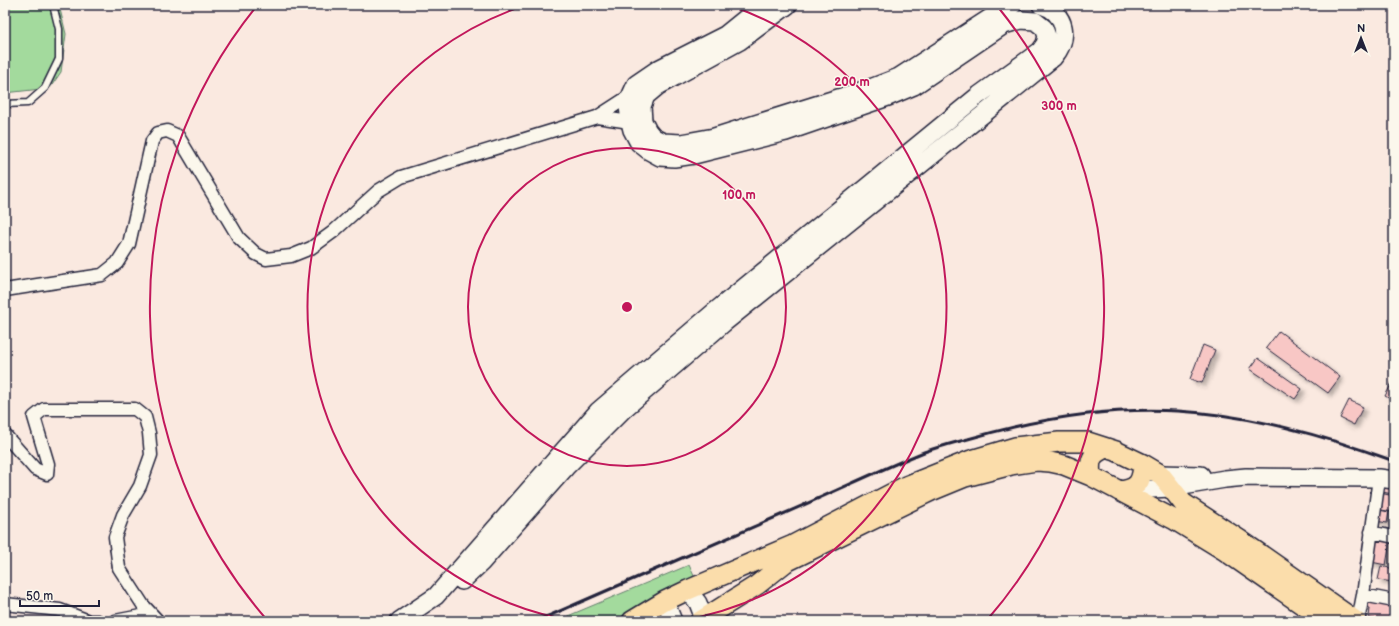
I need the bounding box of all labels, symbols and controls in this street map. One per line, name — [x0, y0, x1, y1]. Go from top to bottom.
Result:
north arrow — [1341, 18, 1381, 58]
text: N — [1357, 22, 1365, 35]
text: 200 m — [834, 75, 870, 90]
text: 300 m — [1041, 99, 1077, 114]
text: 100 m — [722, 188, 756, 203]
centre of rings — [620, 300, 634, 314]
scale bar — [20, 582, 99, 608]
text: 50 m — [26, 589, 53, 604]

